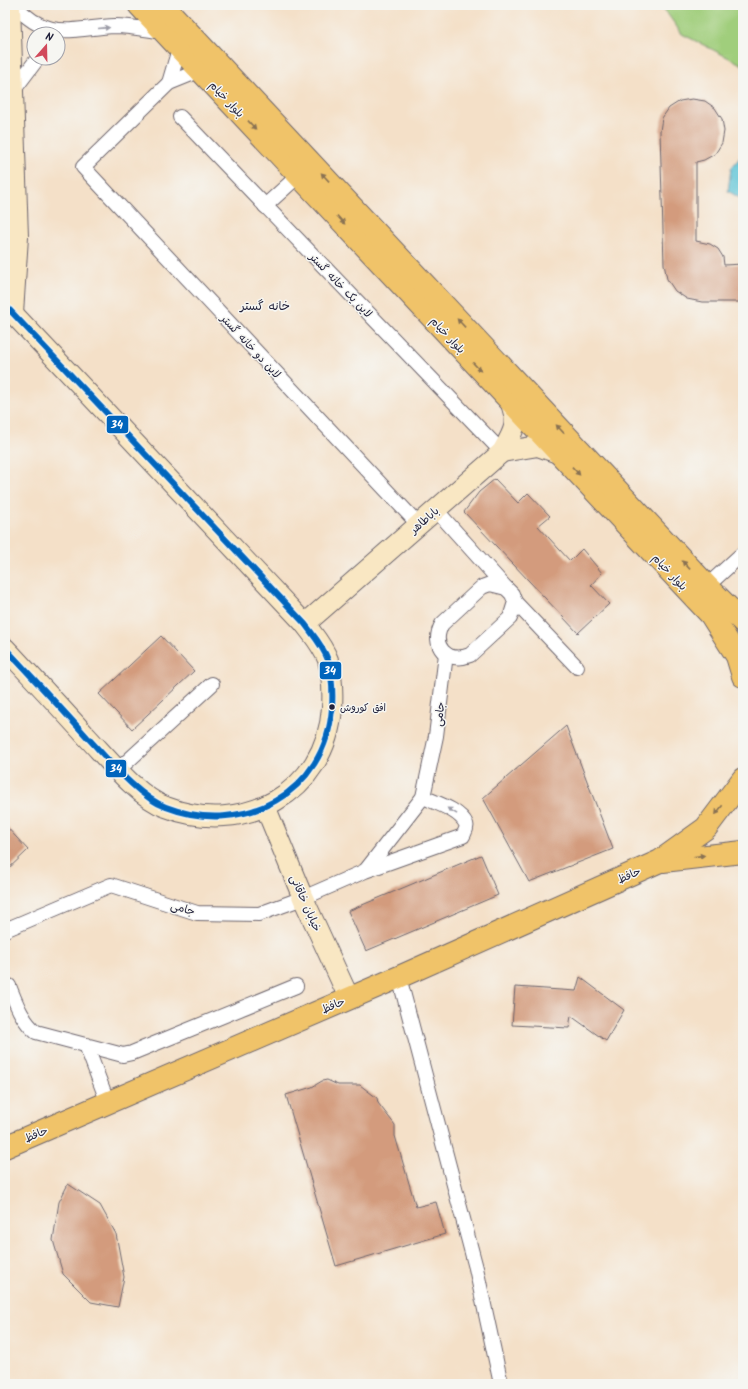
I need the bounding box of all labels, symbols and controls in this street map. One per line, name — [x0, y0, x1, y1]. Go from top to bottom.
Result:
one-way arrow — [98, 24, 110, 31]
north arrow — [26, 26, 66, 66]
text: N — [43, 28, 55, 47]
street label: بلوار خیام — [204, 77, 248, 122]
one-way arrow — [247, 120, 257, 130]
one-way arrow — [320, 172, 330, 182]
one-way arrow — [336, 215, 346, 225]
street label: لاین یک خانه گستر — [304, 248, 376, 322]
district label: خانه گستر — [239, 297, 290, 316]
street label: لاین دو خانه گستر — [215, 310, 285, 383]
street label: بلوار خیام — [425, 313, 469, 358]
one-way arrow — [456, 318, 466, 328]
one-way arrow — [472, 362, 481, 371]
line badge: 34 — [106, 415, 129, 434]
text: 34 — [110, 416, 123, 434]
one-way arrow — [555, 423, 564, 434]
one-way arrow — [571, 467, 580, 476]
street label: باباطاهر — [405, 503, 443, 539]
street label: بلوار خیام — [647, 550, 691, 595]
one-way arrow — [682, 559, 691, 570]
line badge: 34 — [319, 661, 342, 680]
text: 34 — [323, 662, 336, 680]
place label: افق کوروش — [340, 700, 386, 716]
street label: جامی — [430, 701, 450, 727]
marker: افق کوروش — [327, 702, 337, 712]
line badge: 34 — [105, 759, 127, 778]
text: 34 — [109, 760, 122, 778]
one-way arrow — [715, 805, 724, 816]
one-way arrow — [446, 808, 458, 815]
one-way arrow — [693, 853, 705, 859]
street label: حافظ — [615, 863, 644, 889]
street label: خیابان خاقانی — [285, 872, 326, 935]
street label: جامی — [168, 897, 197, 921]
street label: حافظ — [319, 993, 348, 1019]
street label: حافظ — [22, 1122, 51, 1148]

